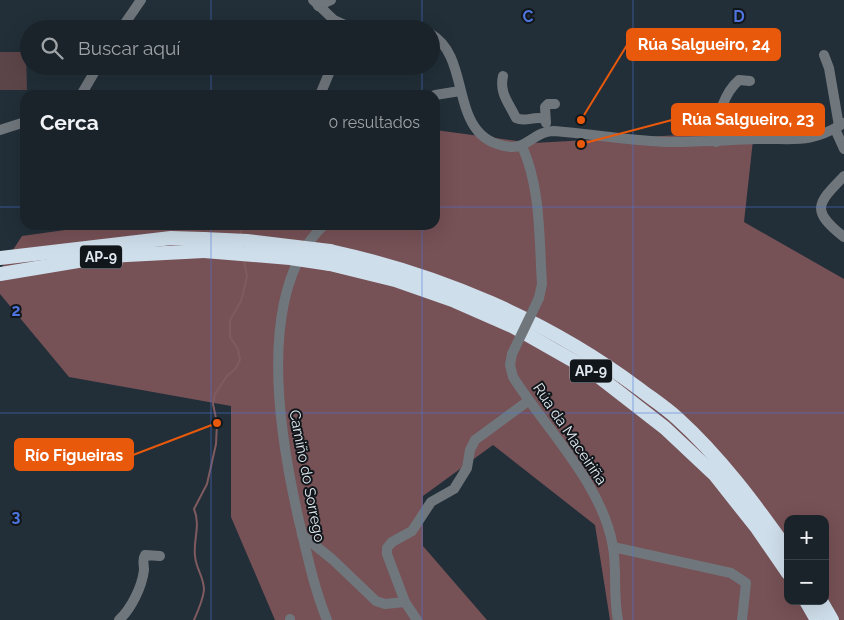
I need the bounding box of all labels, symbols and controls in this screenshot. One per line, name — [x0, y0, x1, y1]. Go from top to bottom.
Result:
text: C — [523, 7, 534, 26]
text: D — [733, 7, 745, 26]
search box — [20, 20, 440, 75]
callout: Rúa Salgueiro, 24 — [627, 29, 780, 60]
icon: search — [38, 34, 66, 62]
text: Rúa Salgueiro, 24 — [638, 35, 770, 54]
text: Buscar aquí — [78, 37, 180, 59]
callout: Rúa Salgueiro, 23 — [672, 104, 824, 135]
text: Cerca — [40, 110, 99, 135]
text: Rúa Salgueiro, 23 — [682, 110, 814, 129]
text: 0 resultados — [329, 113, 420, 132]
road number: AP-9 — [80, 246, 122, 268]
text: 2 — [11, 301, 21, 320]
road number: AP-9 — [570, 360, 612, 382]
street label: Rúa da Maceiriña — [529, 380, 611, 488]
street label: Camiño do Sorrego — [285, 408, 329, 544]
callout: Río Figueiras — [15, 439, 133, 470]
text: Río Figueiras — [25, 446, 123, 465]
text: 3 — [12, 507, 21, 526]
map controls — [784, 515, 829, 605]
button: + — [784, 515, 829, 560]
button: − — [784, 560, 829, 605]

